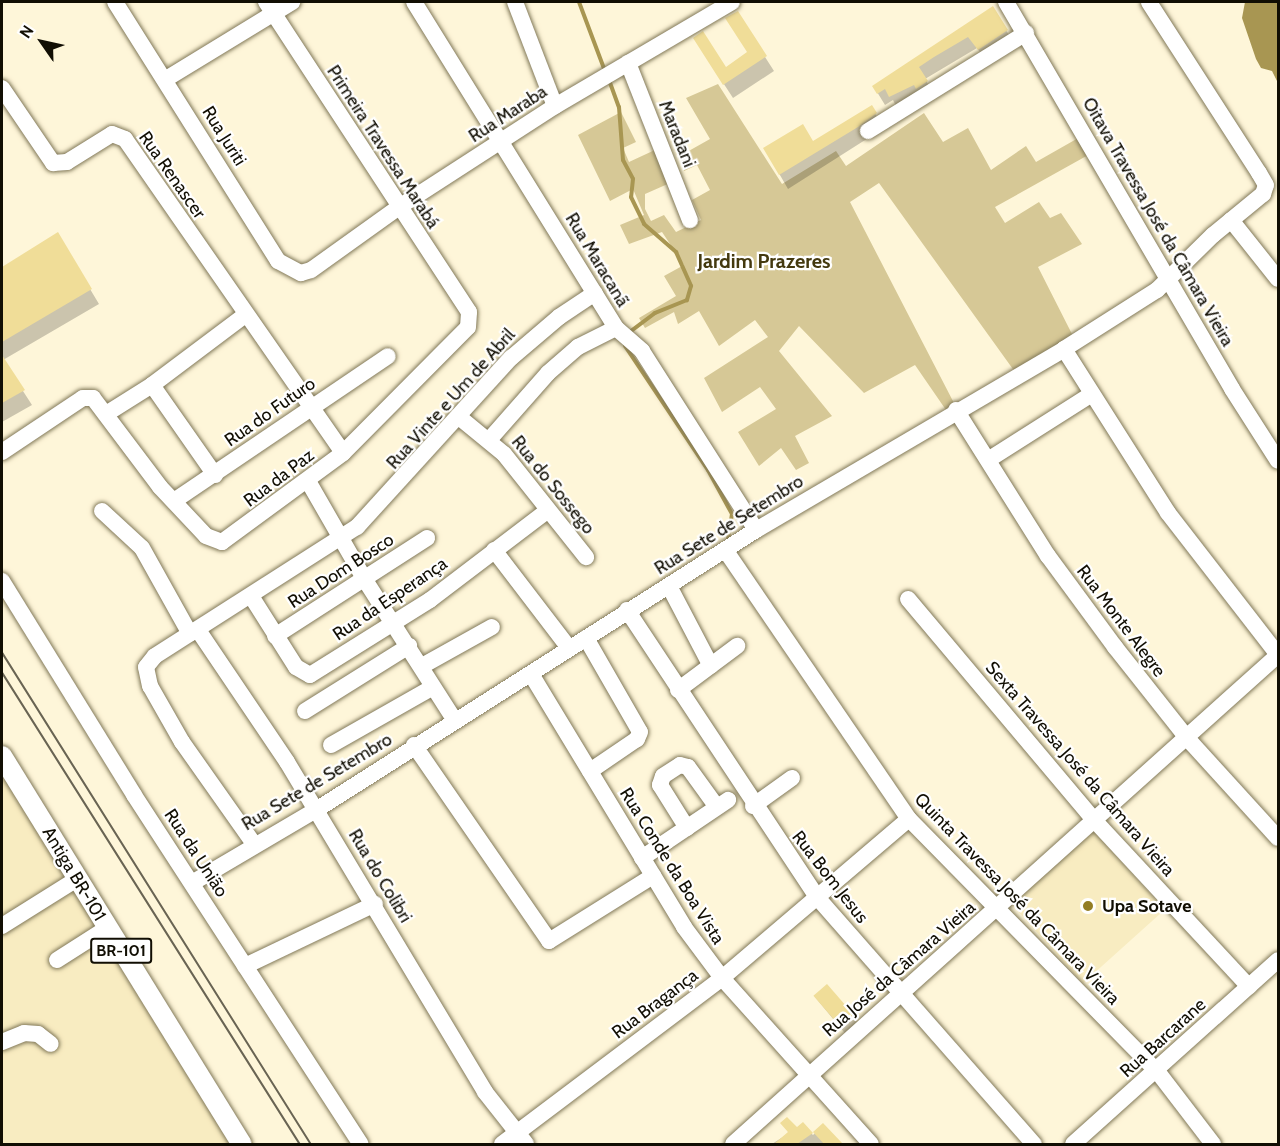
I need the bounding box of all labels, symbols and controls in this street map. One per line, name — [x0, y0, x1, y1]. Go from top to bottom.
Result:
north arrow — [12, 12, 72, 72]
text: N — [16, 22, 38, 42]
street label: Primeira Travessa Marabá — [322, 61, 444, 233]
street label: Rua Maraba — [465, 81, 551, 147]
street label: Oitava Travessa José da Câmara Vieira — [1078, 94, 1238, 350]
street label: Maradani — [654, 98, 700, 170]
street label: Rua Juriti — [197, 102, 251, 170]
street label: Rua Renascer — [134, 127, 210, 223]
street label: Rua Maracanã — [561, 209, 633, 311]
district label: Jardim Prazeres — [698, 249, 830, 273]
street label: Rua Vinte e Um de Abril — [382, 324, 520, 474]
street label: Rua do Futuro — [221, 373, 319, 451]
street label: Rua do Sossego — [507, 432, 599, 538]
street label: Rua da Paz — [240, 445, 318, 511]
street label: Rua Sete de Setembro — [651, 471, 807, 579]
street label: Rua Dom Bosco — [284, 529, 398, 613]
street label: Rua da Esperança — [329, 553, 451, 645]
street label: Rua Monte Alegre — [1072, 561, 1170, 681]
street label: Sexta Travessa José da Câmara Vieira — [981, 657, 1179, 881]
street label: Rua Sete de Setembro — [238, 729, 396, 835]
street label: Rua Conde da Boa Vista — [615, 784, 729, 948]
street label: Quinta Travessa José da Câmara Vieira — [910, 789, 1124, 1009]
street label: Rua da União — [160, 805, 232, 901]
street label: Antiga BR-101 — [37, 823, 111, 925]
street label: Rua do Colibri — [344, 825, 416, 927]
street label: Rua Bom Jesus — [787, 827, 873, 927]
place label: Upa Sotave — [1102, 895, 1191, 917]
street label: Rua José da Câmara Vieira — [818, 897, 980, 1041]
marker: Upa Sotave — [1079, 897, 1097, 915]
road number: BR-101 — [90, 938, 152, 964]
street label: Rua Bragança — [608, 965, 702, 1043]
street label: Rua Barcarane — [1116, 994, 1210, 1082]

